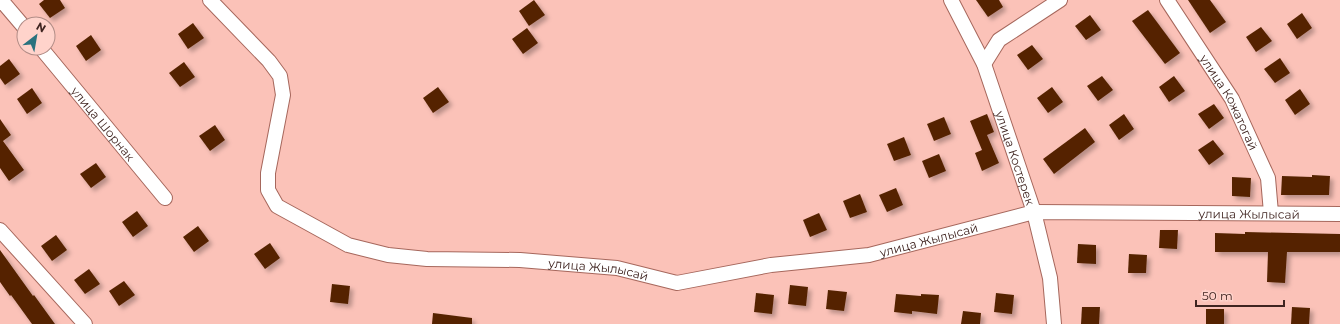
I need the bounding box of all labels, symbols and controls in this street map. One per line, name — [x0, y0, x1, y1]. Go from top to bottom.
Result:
north arrow — [16, 16, 56, 56]
text: N — [34, 19, 49, 36]
street label: улица Кожатогай — [1197, 51, 1262, 152]
street label: улица Шорнак — [68, 83, 138, 164]
street label: улица Костерек — [993, 108, 1039, 207]
street label: улица Жылысай — [1198, 206, 1300, 221]
street label: улица Жылысай — [877, 219, 980, 260]
street label: улица Жылысай — [547, 255, 650, 283]
scale bar — [1196, 282, 1284, 308]
text: 50 m — [1202, 288, 1233, 303]

